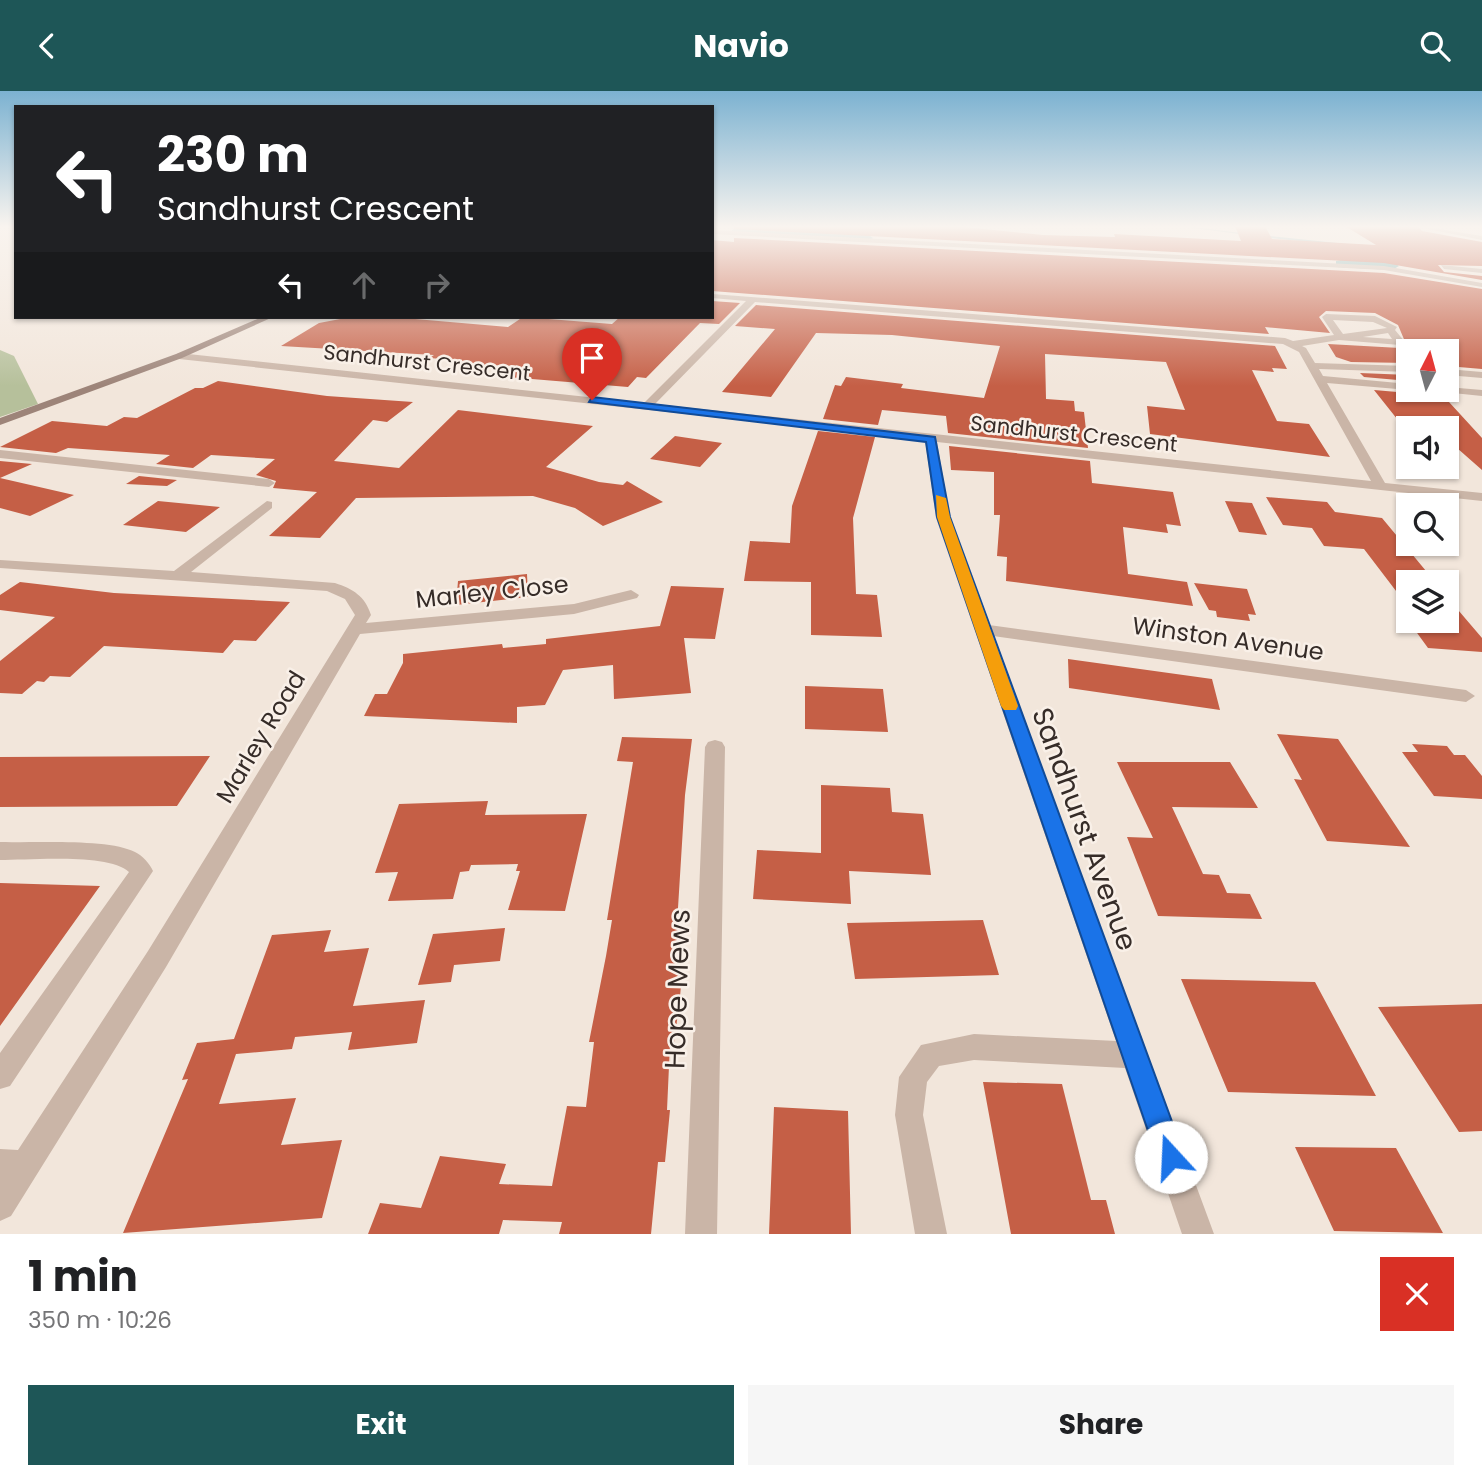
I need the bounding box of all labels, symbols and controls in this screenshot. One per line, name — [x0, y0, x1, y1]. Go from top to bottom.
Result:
text: Navio — [693, 23, 789, 68]
icon: back — [28, 27, 66, 65]
icon: search — [1416, 27, 1454, 65]
text: 230 m — [157, 121, 309, 189]
icon: left — [42, 133, 133, 224]
text: Sandhurst Crescent — [157, 186, 474, 231]
icon: left — [272, 266, 310, 304]
icon: ahead — [345, 266, 383, 304]
icon: right — [418, 266, 456, 304]
pin — [562, 328, 622, 400]
street label: Sandhurst Crescent — [322, 337, 532, 388]
icon: arrive — [573, 339, 611, 377]
north arrow — [1396, 339, 1460, 403]
map controls — [1396, 339, 1459, 633]
street label: Sandhurst Crescent — [969, 408, 1179, 459]
button: sound — [1396, 416, 1459, 479]
button: search — [1396, 493, 1459, 556]
street label: Marley Close — [414, 567, 570, 616]
button: layers — [1396, 570, 1459, 633]
street label: Winston Avenue — [1130, 609, 1326, 668]
street label: Marley Road — [208, 664, 313, 809]
street label: Sandhurst Avenue — [1022, 702, 1147, 956]
street label: Hope Mews — [655, 908, 700, 1070]
position arrow — [1134, 1120, 1208, 1194]
text: 1 min — [28, 1247, 138, 1306]
button: close — [1380, 1257, 1454, 1331]
text: 350 m · 10:26 — [28, 1304, 172, 1336]
button: Exit — [28, 1385, 734, 1465]
button: Share — [748, 1385, 1454, 1465]

